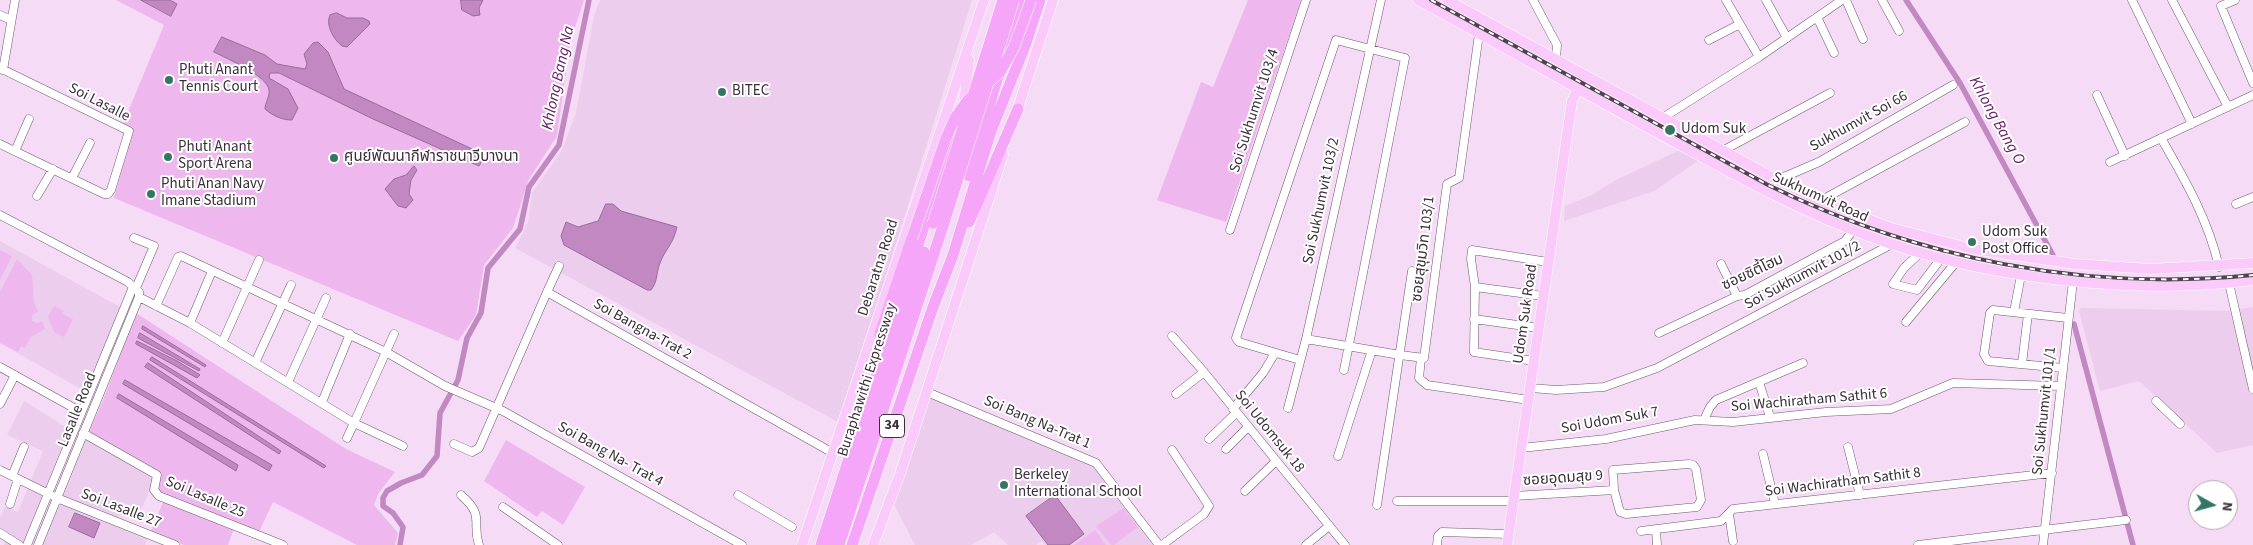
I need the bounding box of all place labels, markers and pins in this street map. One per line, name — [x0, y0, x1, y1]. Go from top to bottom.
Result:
place label: Phuti Anant Tennis Court — [179, 62, 258, 97]
marker: Phuti Anant Tennis Court — [163, 74, 175, 86]
place label: BITEC — [732, 83, 769, 101]
marker: BITEC — [716, 86, 728, 98]
place label: Udom Suk — [1681, 121, 1746, 139]
marker: Udom Suk — [1663, 123, 1677, 137]
place label: Phuti Anant Sport Arena — [178, 139, 252, 174]
place label: ศูนย์พัฒนากีฬาราชนาวีบางนา — [344, 149, 519, 167]
marker: Phuti Anant Sport Arena — [162, 151, 174, 163]
marker: ศูนย์พัฒนากีฬาราชนาวีบางนา — [328, 152, 340, 164]
place label: Phuti Anan Navy Imane Stadium — [161, 176, 264, 211]
marker: Phuti Anan Navy Imane Stadium — [145, 188, 157, 200]
place label: Udom Suk Post Office — [1982, 224, 2049, 259]
marker: Udom Suk Post Office — [1966, 236, 1978, 248]
place label: Berkeley International School — [1014, 467, 1142, 502]
marker: Berkeley International School — [998, 479, 1010, 491]

